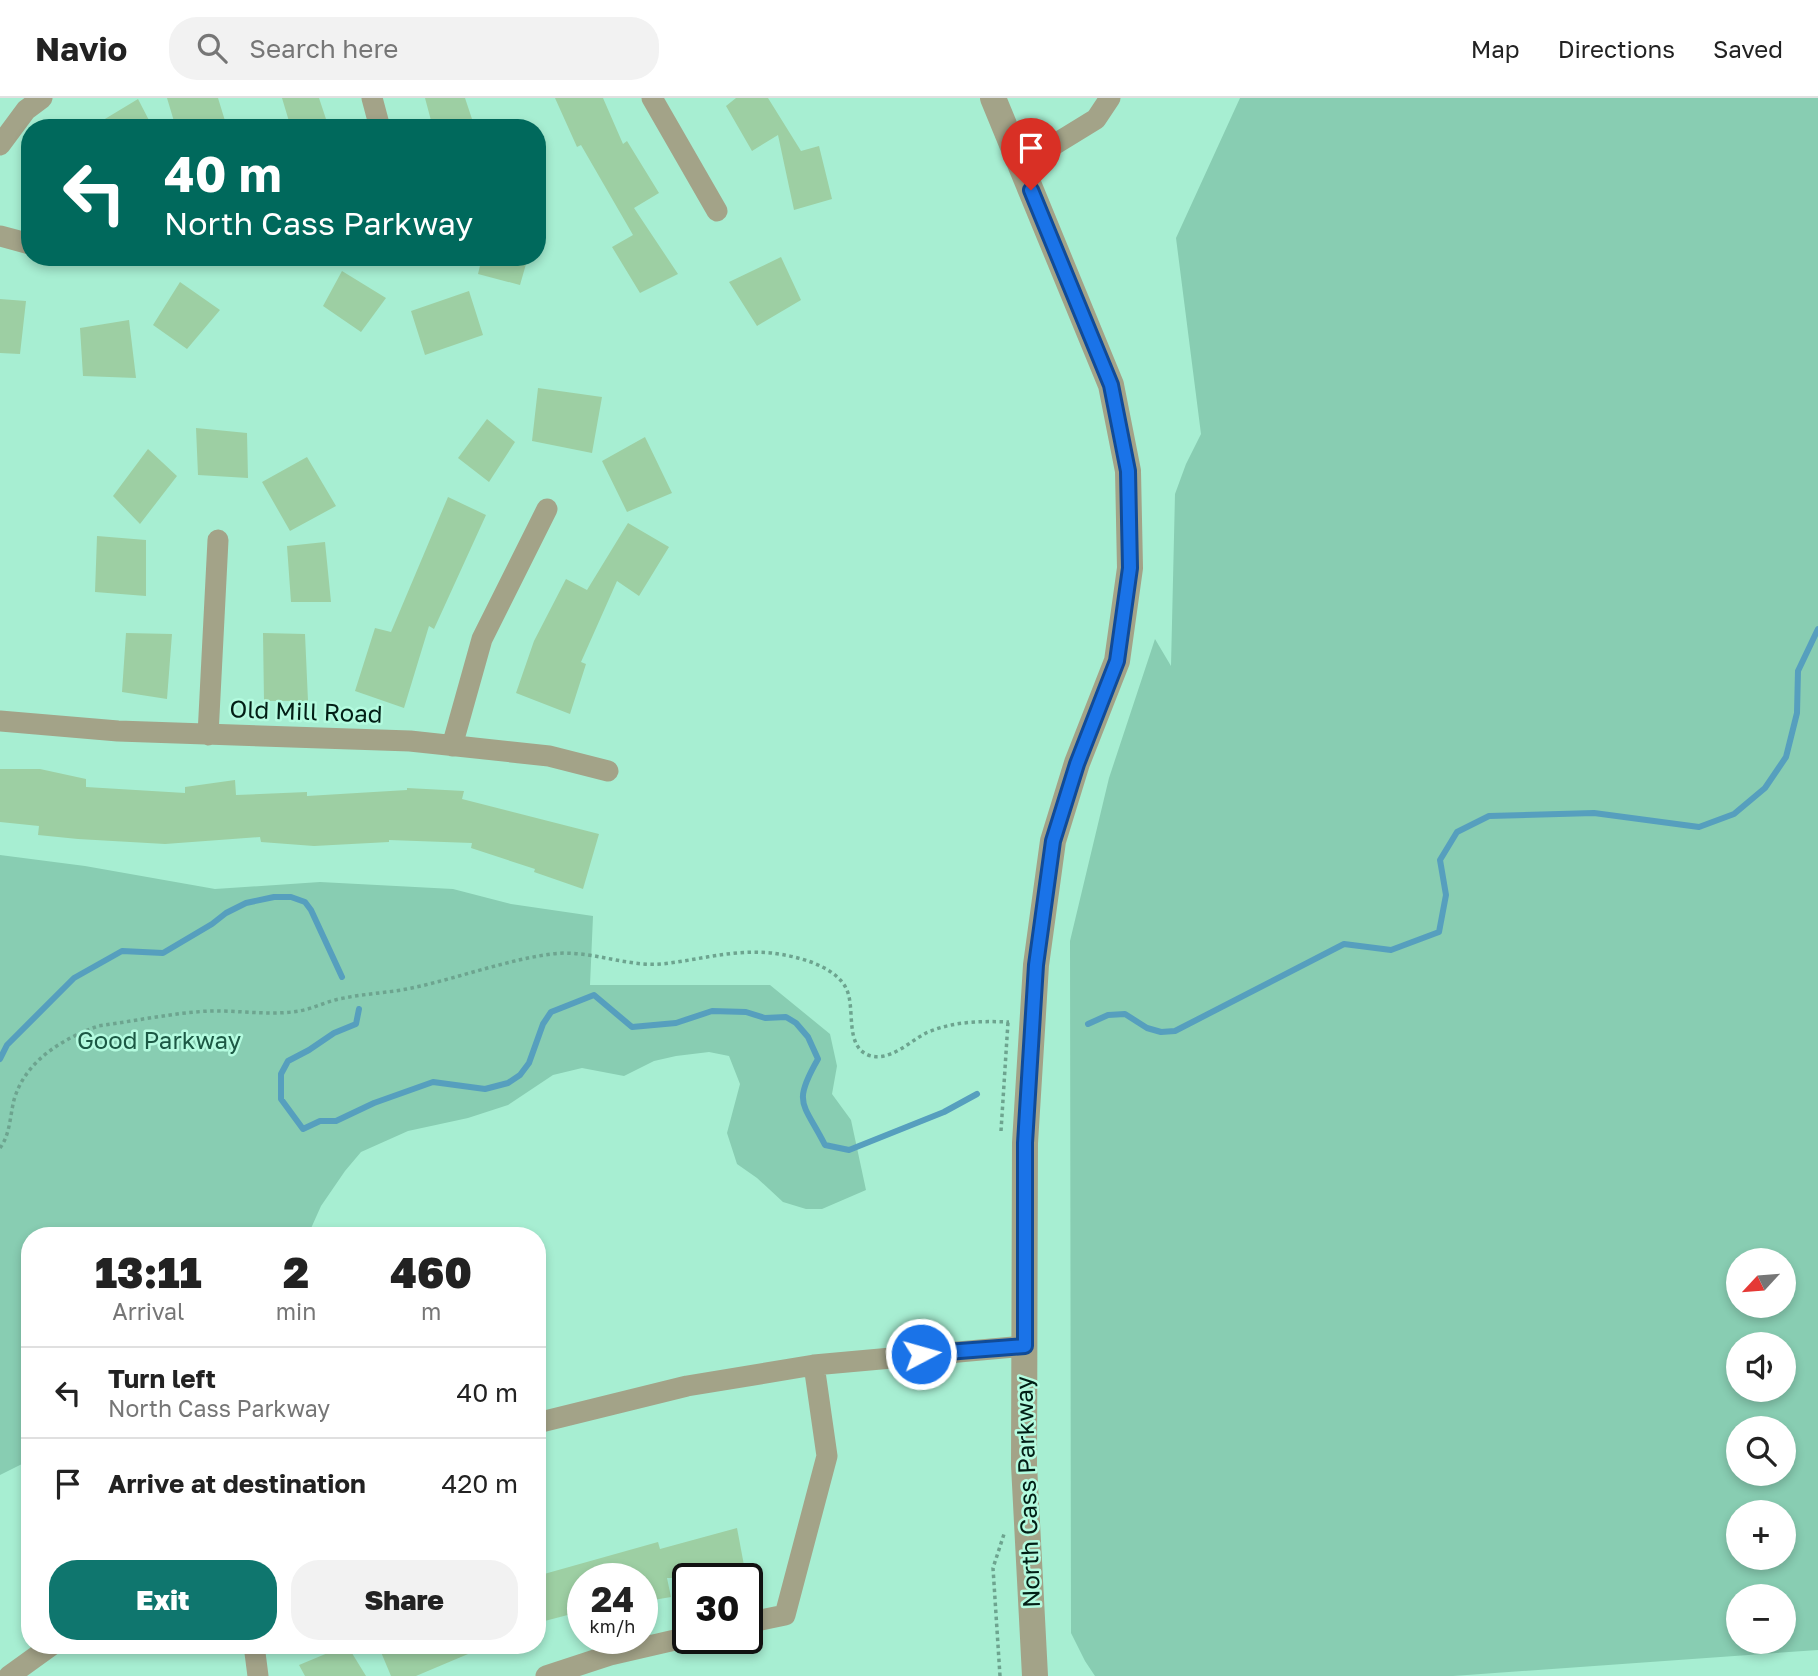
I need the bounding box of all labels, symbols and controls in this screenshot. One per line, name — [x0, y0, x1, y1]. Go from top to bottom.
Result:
search box — [169, 17, 659, 80]
text: Navio — [35, 29, 127, 68]
icon: search — [193, 29, 231, 67]
text: Search here — [249, 33, 398, 64]
text: Map — [1471, 34, 1520, 63]
text: Directions — [1558, 34, 1675, 63]
text: Saved — [1713, 34, 1783, 63]
pin — [1001, 118, 1061, 190]
icon: arrive — [1012, 129, 1050, 167]
text: 40 m — [164, 144, 282, 203]
icon: left — [49, 147, 140, 238]
text: North Cass Parkway — [164, 204, 473, 242]
street label: Old Mill Road — [229, 693, 383, 728]
park label: Good Parkway — [77, 1025, 241, 1054]
text: 13:11 — [95, 1247, 202, 1297]
text: 2 — [283, 1247, 309, 1297]
text: 460 — [390, 1247, 472, 1297]
north arrow — [1726, 1248, 1796, 1318]
map controls — [1726, 1248, 1796, 1654]
text: Arrival — [112, 1297, 184, 1325]
text: min — [276, 1297, 316, 1325]
text: m — [421, 1297, 441, 1325]
position arrow — [884, 1317, 958, 1391]
button: sound — [1726, 1332, 1796, 1402]
text: Turn left — [108, 1363, 216, 1394]
icon: left — [49, 1374, 87, 1412]
street label: North Cass Parkway — [1008, 1376, 1045, 1608]
text: 40 m — [457, 1377, 518, 1408]
text: North Cass Parkway — [108, 1394, 330, 1422]
button: search — [1726, 1416, 1796, 1486]
icon: arrive — [49, 1465, 87, 1503]
text: Arrive at destination — [108, 1468, 366, 1499]
text: 420 m — [441, 1468, 518, 1499]
button: + — [1726, 1500, 1796, 1570]
button: Exit — [49, 1560, 277, 1640]
button: Share — [291, 1560, 518, 1640]
speed limit sign: 30 — [672, 1563, 763, 1654]
text: 24 — [591, 1578, 634, 1620]
button: − — [1726, 1584, 1796, 1654]
text: km/h — [590, 1615, 635, 1637]

